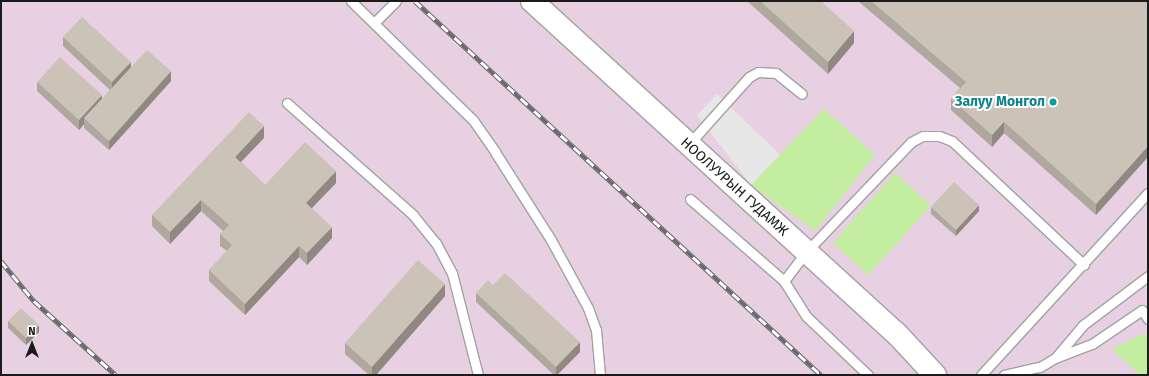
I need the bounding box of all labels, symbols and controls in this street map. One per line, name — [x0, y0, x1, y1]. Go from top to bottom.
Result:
place label: Залуу Монгол — [955, 94, 1045, 110]
marker: Залуу Монгол — [1048, 97, 1058, 107]
street label: НООЛУУРЫН ГУДАМЖ — [677, 134, 791, 240]
north arrow — [12, 324, 52, 364]
text: N — [28, 325, 36, 338]

